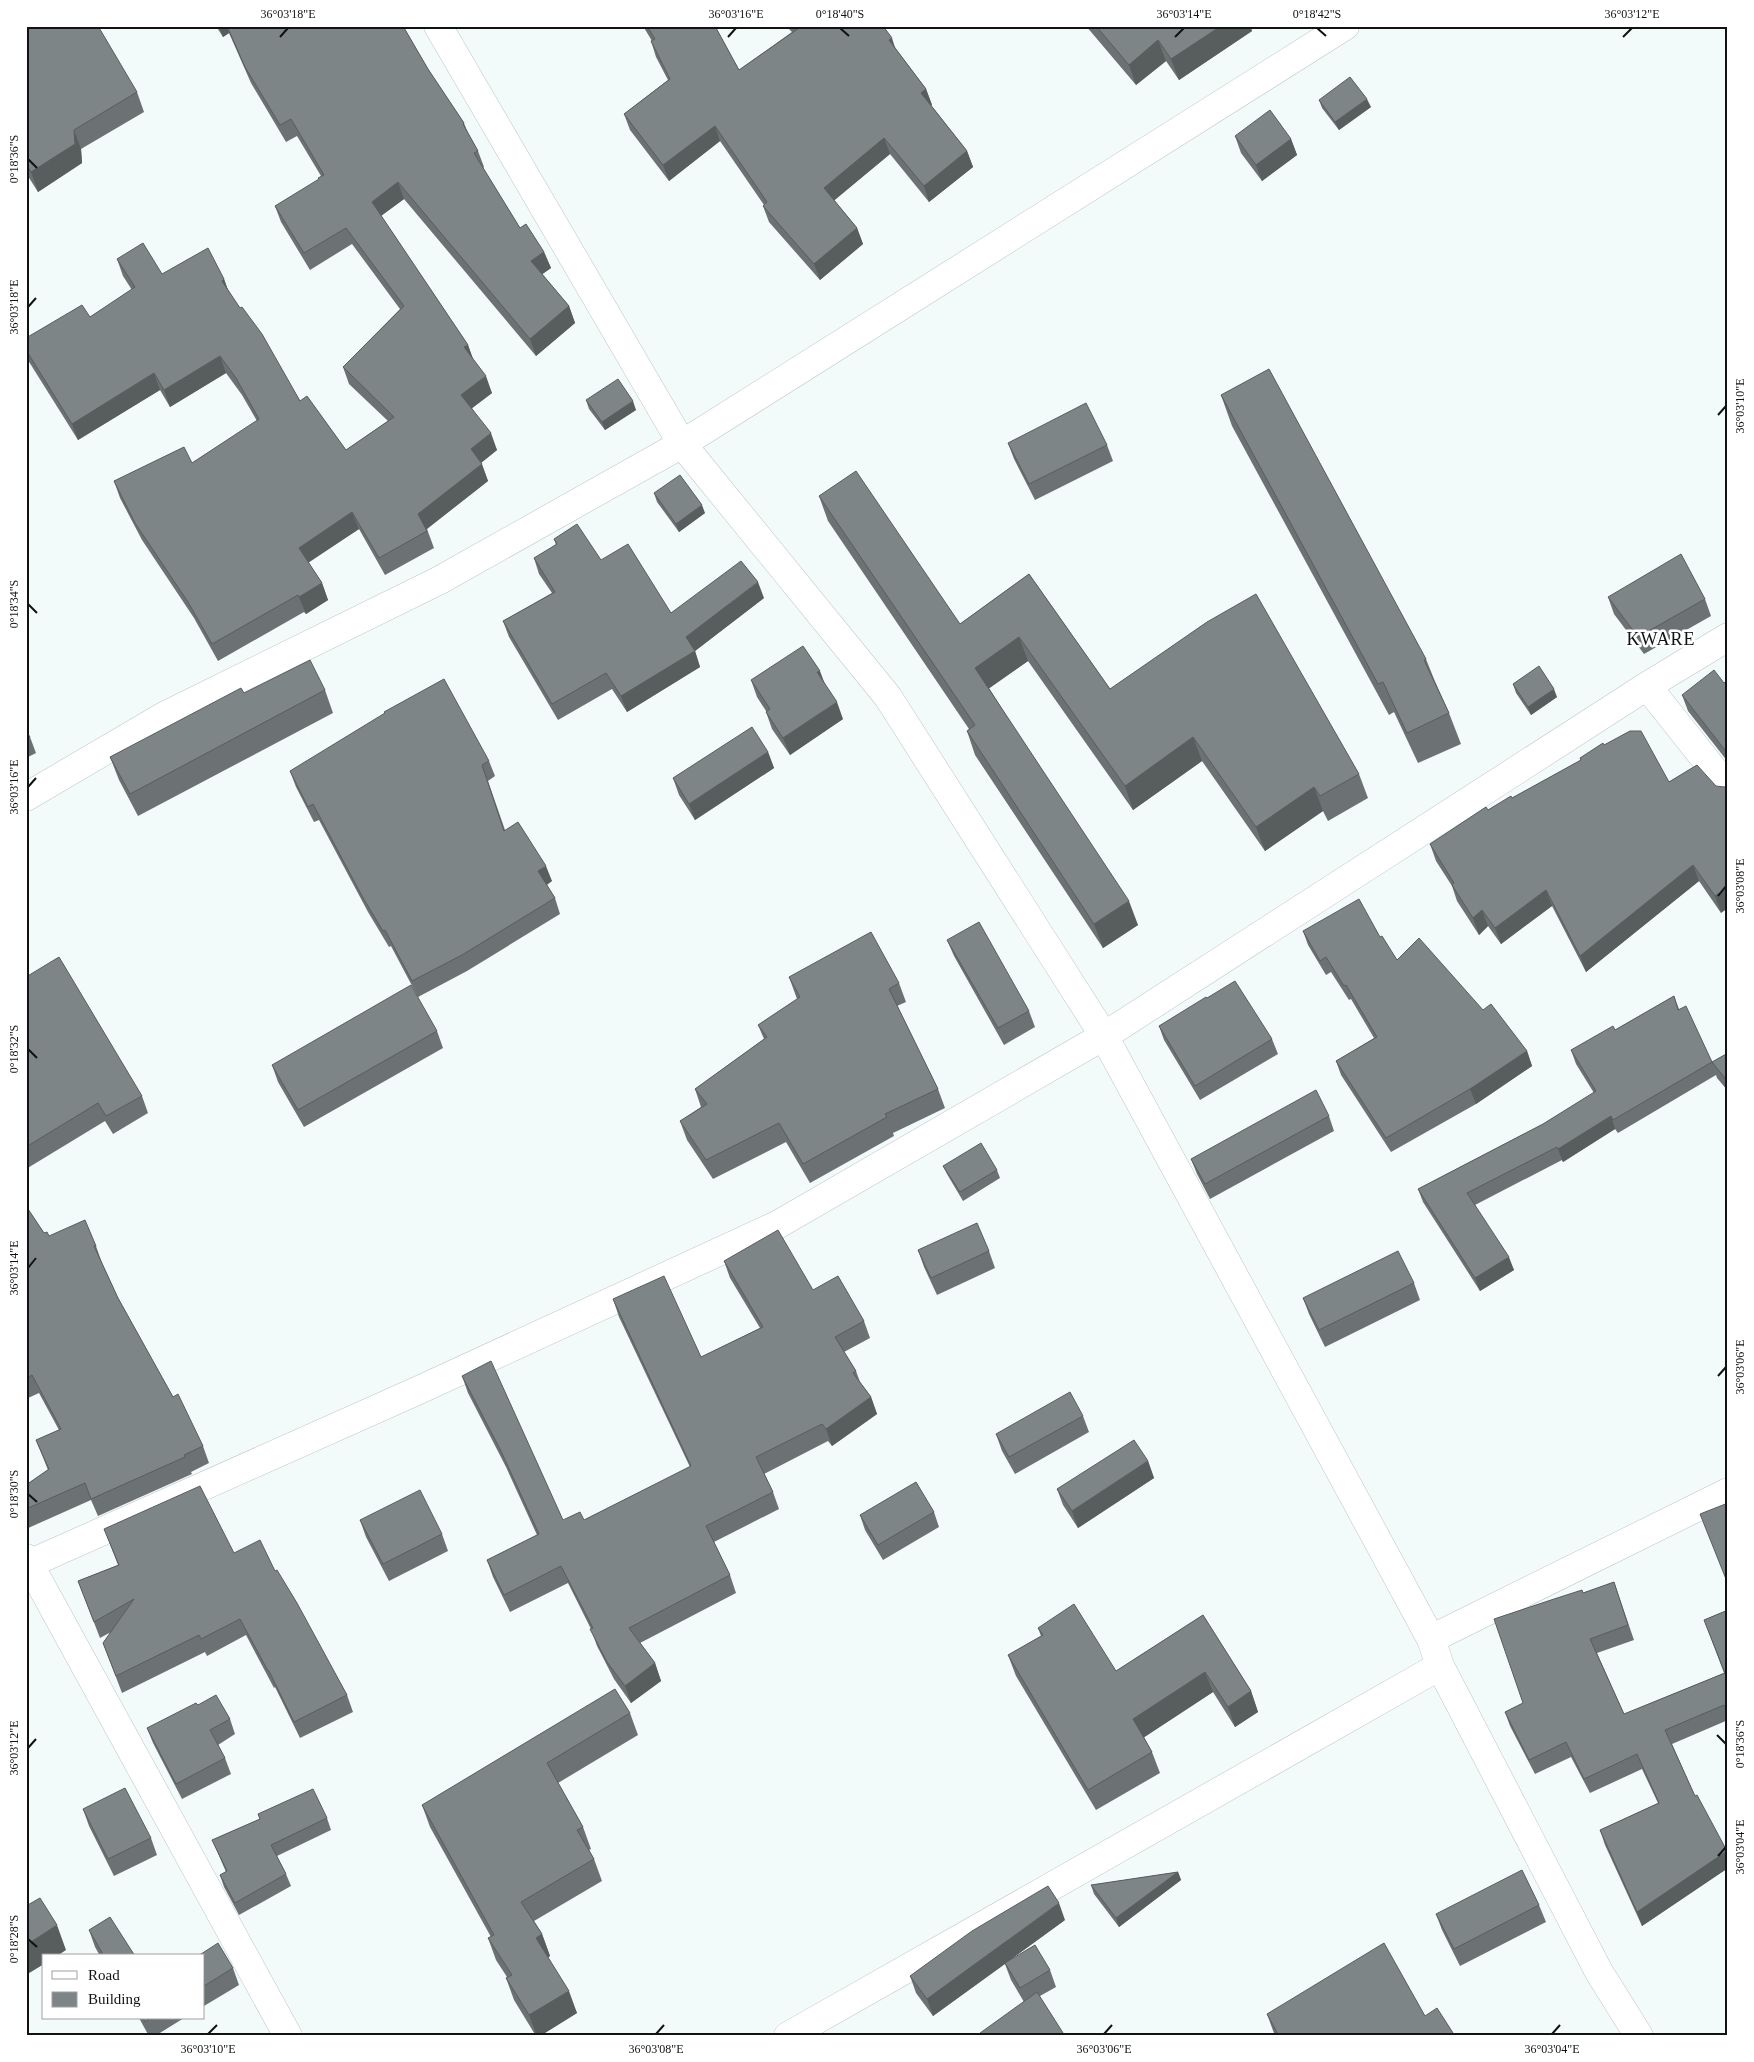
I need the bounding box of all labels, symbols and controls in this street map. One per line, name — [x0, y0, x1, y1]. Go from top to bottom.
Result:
text: 36°03'18"E — [260, 7, 316, 21]
text: 36°03'16"E — [708, 7, 764, 21]
text: 0°18'40"S — [816, 7, 864, 21]
text: 36°03'14"E — [1156, 7, 1212, 21]
text: 0°18'42"S — [1293, 7, 1341, 21]
text: 36°03'12"E — [1604, 7, 1660, 21]
text: 0°18'36"S — [7, 135, 21, 183]
text: 36°03'18"E — [7, 279, 21, 335]
text: 36°03'10"E — [1733, 378, 1747, 434]
text: 0°18'34"S — [7, 580, 21, 628]
district label: KWARE — [1627, 629, 1696, 649]
text: 36°03'16"E — [7, 759, 21, 815]
text: 36°03'08"E — [1733, 858, 1747, 914]
text: 0°18'32"S — [7, 1025, 21, 1073]
text: 36°03'14"E — [7, 1240, 21, 1296]
text: 36°03'06"E — [1733, 1339, 1747, 1395]
text: 0°18'30"S — [7, 1470, 21, 1518]
text: 36°03'12"E — [7, 1720, 21, 1776]
text: 0°18'36"S — [1733, 1720, 1747, 1768]
text: 36°03'04"E — [1733, 1819, 1747, 1875]
text: 0°18'28"S — [7, 1915, 21, 1963]
legend — [42, 1954, 205, 2020]
text: Road — [88, 1967, 120, 1983]
text: Building — [88, 1991, 141, 2007]
text: 36°03'10"E — [180, 2042, 236, 2056]
text: 36°03'08"E — [628, 2042, 684, 2056]
text: 36°03'06"E — [1076, 2042, 1132, 2056]
text: 36°03'04"E — [1524, 2042, 1580, 2056]

